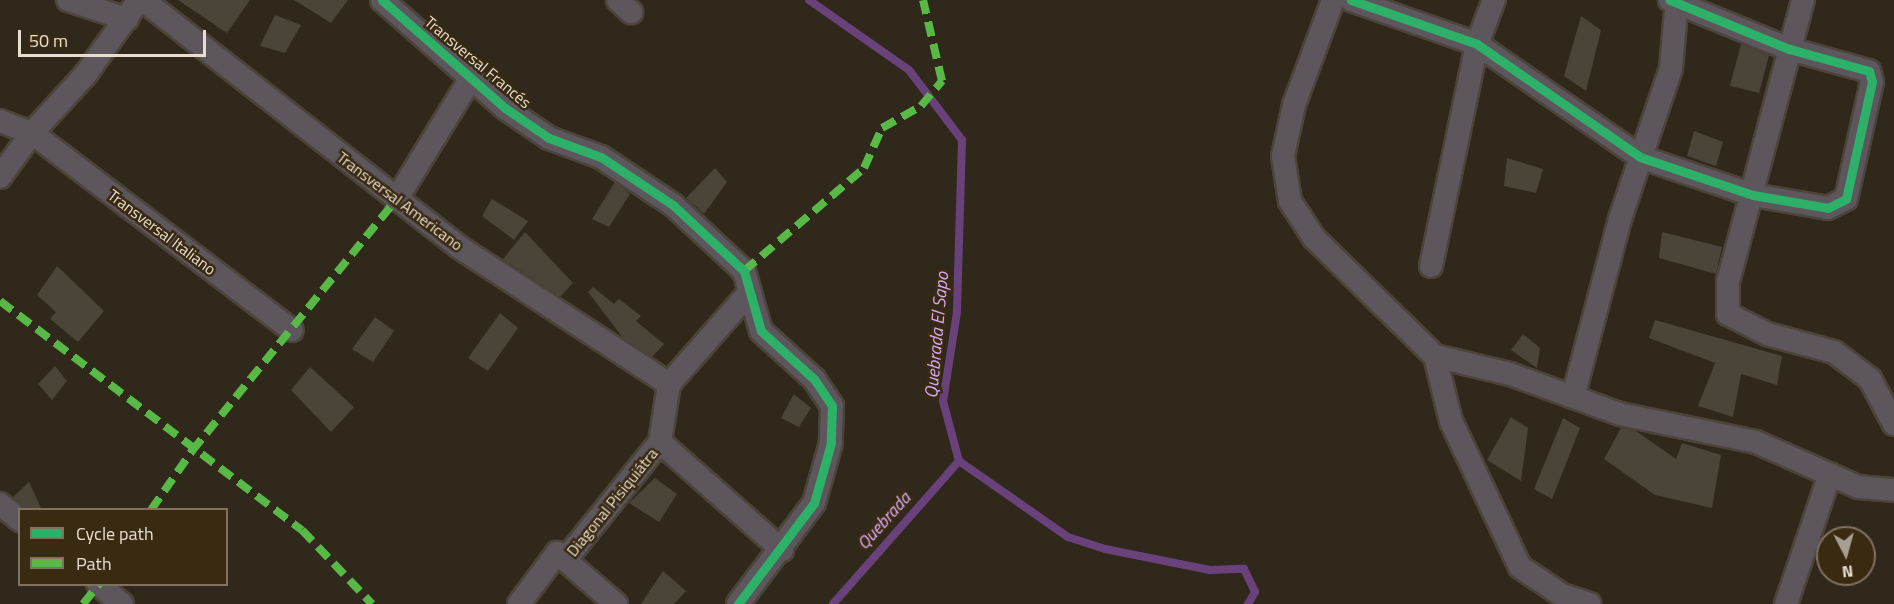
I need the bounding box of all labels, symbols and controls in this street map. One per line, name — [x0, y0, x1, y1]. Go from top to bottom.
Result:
street label: Transversal Francés — [421, 12, 535, 112]
scale bar — [21, 18, 208, 56]
text: 50 m — [29, 27, 68, 54]
street label: Transversal Americano — [333, 147, 467, 255]
street label: Transversal Italiano — [104, 185, 220, 279]
water label: Quebrada El Sapo — [921, 271, 953, 399]
street label: Diagonal Pisiquiátra — [562, 444, 662, 560]
water label: Quebrada — [853, 488, 915, 554]
legend — [18, 508, 228, 586]
text: Cycle path — [76, 520, 154, 547]
north arrow — [1816, 526, 1876, 586]
text: Path — [76, 550, 112, 577]
text: N — [1841, 559, 1854, 584]

